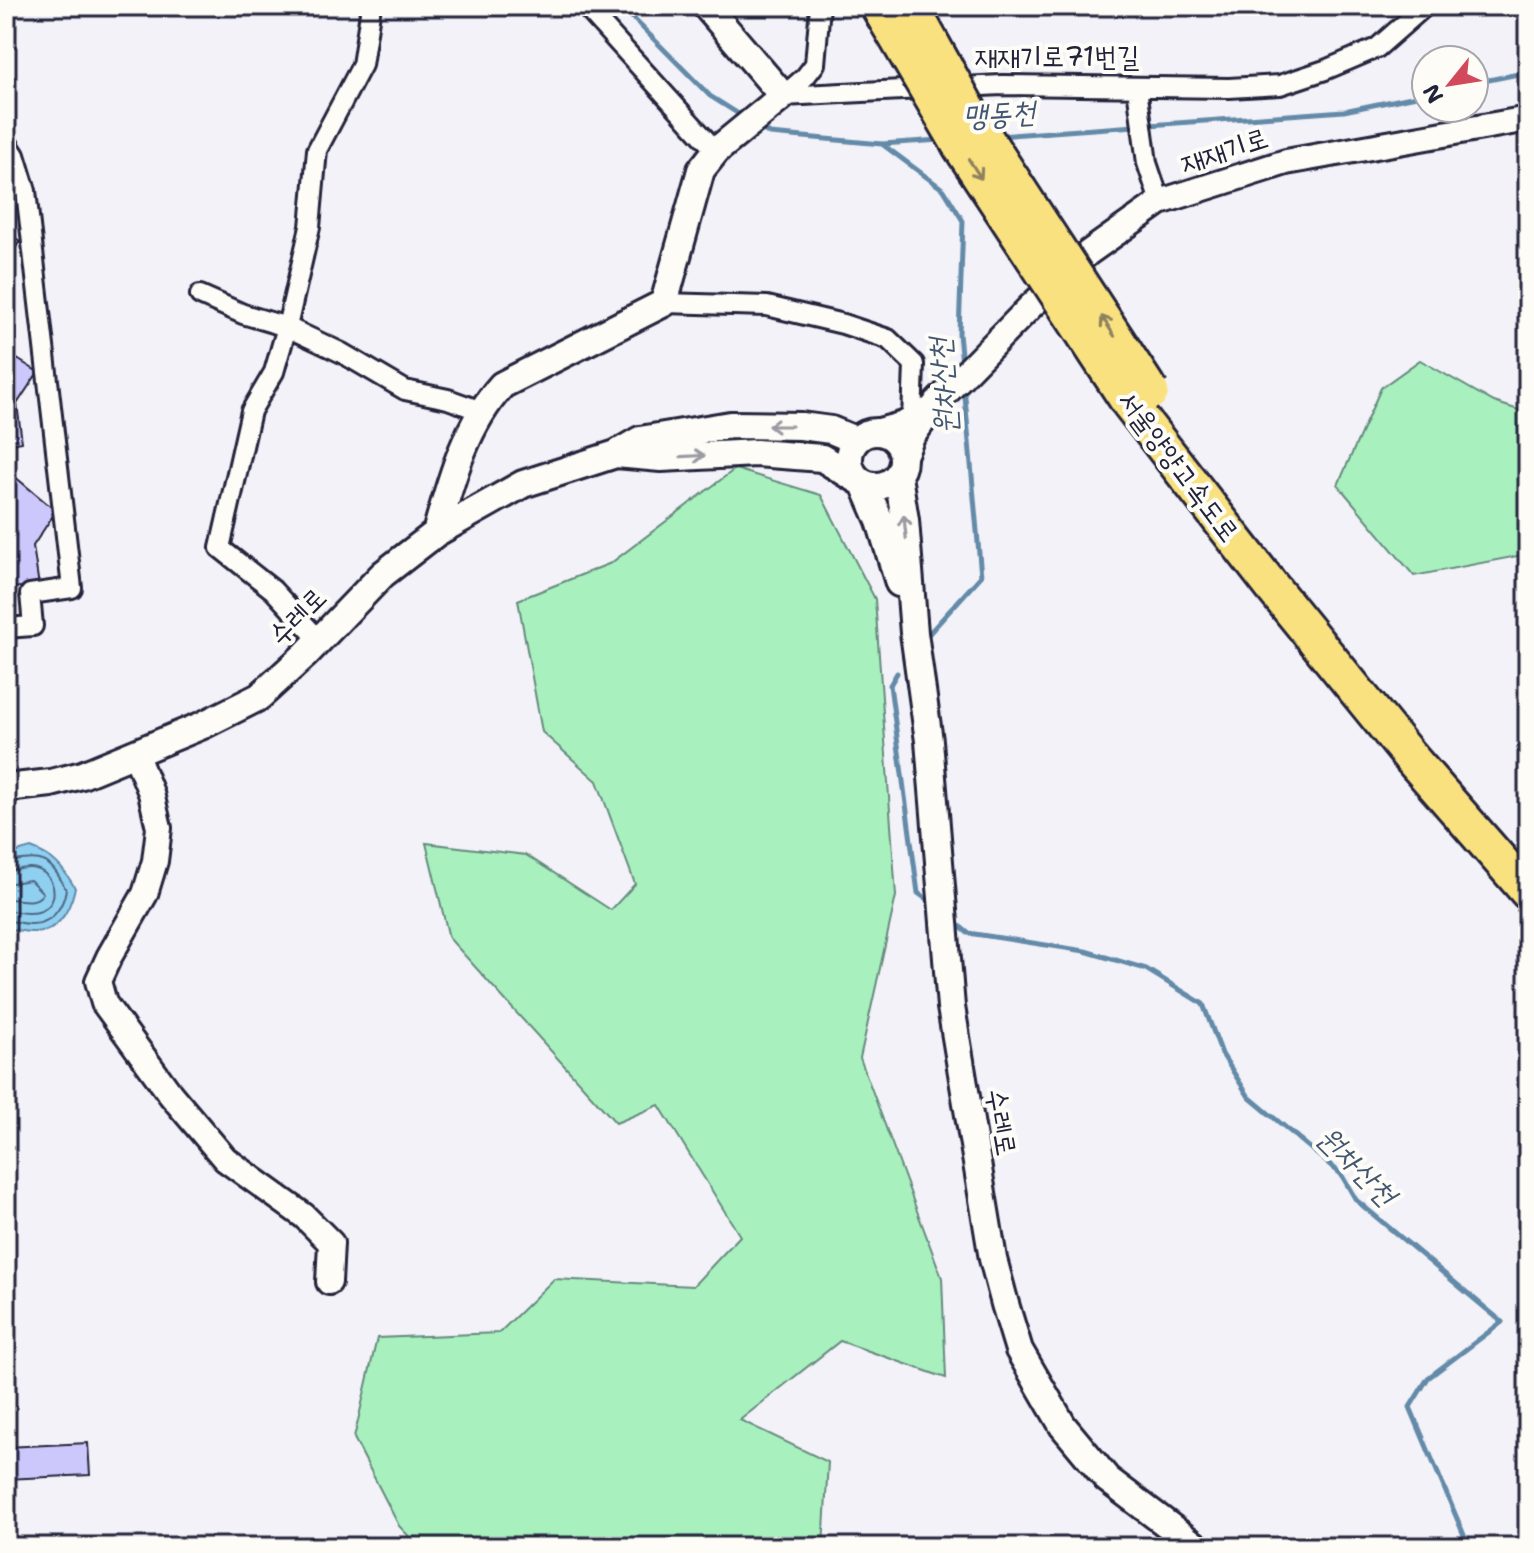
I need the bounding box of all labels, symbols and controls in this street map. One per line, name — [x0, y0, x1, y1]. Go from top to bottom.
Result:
street label: 재재기로71번길 — [974, 37, 1140, 75]
north arrow — [1410, 44, 1490, 124]
text: N — [1416, 79, 1450, 109]
water label: 맹동천 — [961, 90, 1039, 136]
street label: 재재기로 — [1175, 118, 1273, 182]
one-way arrow — [966, 158, 983, 180]
one-way arrow — [1100, 315, 1116, 338]
water label: 원차산천 — [918, 334, 966, 436]
street label: 서울양양고속도로 — [1110, 383, 1248, 549]
one-way arrow — [767, 418, 794, 434]
one-way arrow — [679, 449, 706, 464]
one-way arrow — [898, 514, 913, 541]
street label: 수레로 — [260, 579, 334, 653]
street label: 수레로 — [977, 1085, 1027, 1159]
water label: 원차산천 — [1309, 1117, 1408, 1216]

